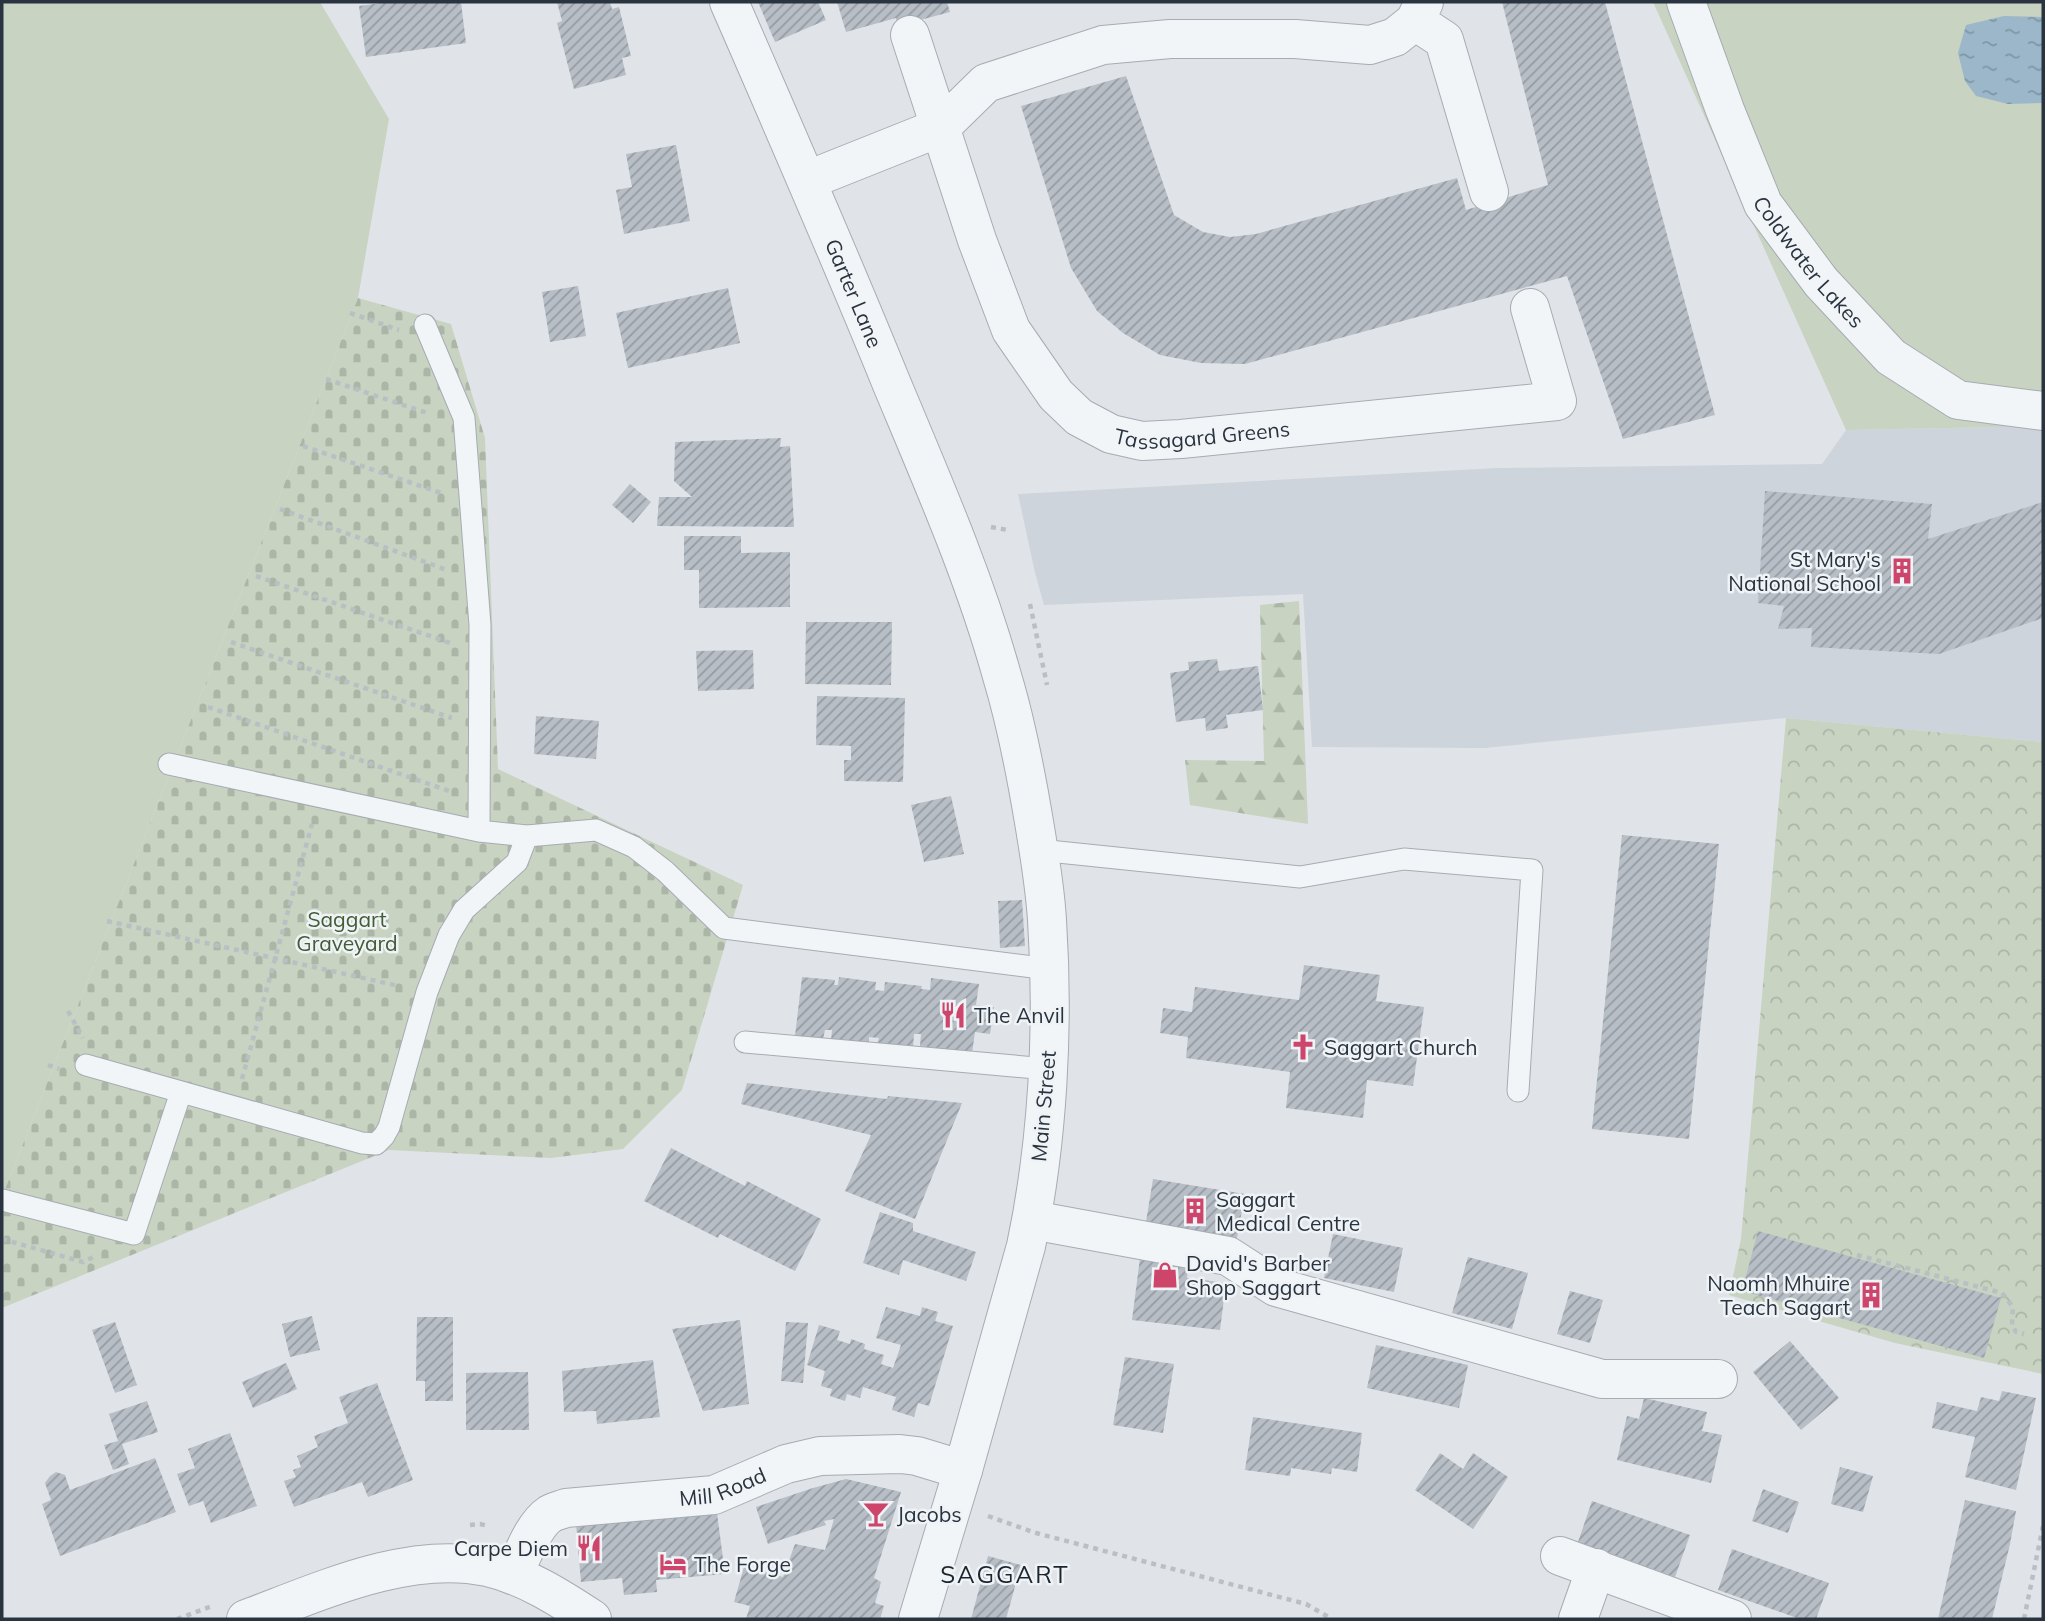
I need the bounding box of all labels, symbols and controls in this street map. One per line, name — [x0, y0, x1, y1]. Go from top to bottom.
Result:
street label: Coldwater Lakes — [1748, 192, 1870, 333]
street label: Garter Lane — [820, 235, 889, 352]
street label: Tassagard Greens — [1112, 415, 1291, 454]
place label: St Mary's National School — [1728, 546, 1881, 596]
building icon: St Mary's National School — [1887, 556, 1917, 586]
park label: Saggart Graveyard — [296, 906, 398, 956]
restaurant icon: The Anvil — [938, 1000, 968, 1030]
place label: The Anvil — [974, 1002, 1065, 1028]
church icon: Saggart Church — [1288, 1032, 1318, 1062]
place label: Saggart Church — [1324, 1034, 1478, 1060]
street label: Main Street — [1025, 1049, 1061, 1163]
place label: Saggart Medical Centre — [1216, 1186, 1360, 1236]
building icon: Saggart Medical Centre — [1180, 1196, 1210, 1226]
place label: David's Barber Shop Saggart — [1186, 1250, 1330, 1300]
shop icon: David's Barber Shop Saggart — [1150, 1260, 1180, 1290]
place label: Naomh Mhuire Teach Sagart — [1707, 1270, 1850, 1320]
building icon: Naomh Mhuire Teach Sagart — [1856, 1280, 1886, 1310]
street label: Mill Road — [678, 1461, 770, 1511]
bar icon: Jacobs — [861, 1499, 891, 1529]
place label: Jacobs — [897, 1501, 962, 1527]
restaurant icon: Carpe Diem — [574, 1533, 604, 1563]
place label: Carpe Diem — [454, 1535, 568, 1561]
hotel icon: The Forge — [658, 1549, 688, 1579]
place label: The Forge — [694, 1551, 791, 1577]
district label: SAGGART — [940, 1559, 1070, 1589]

